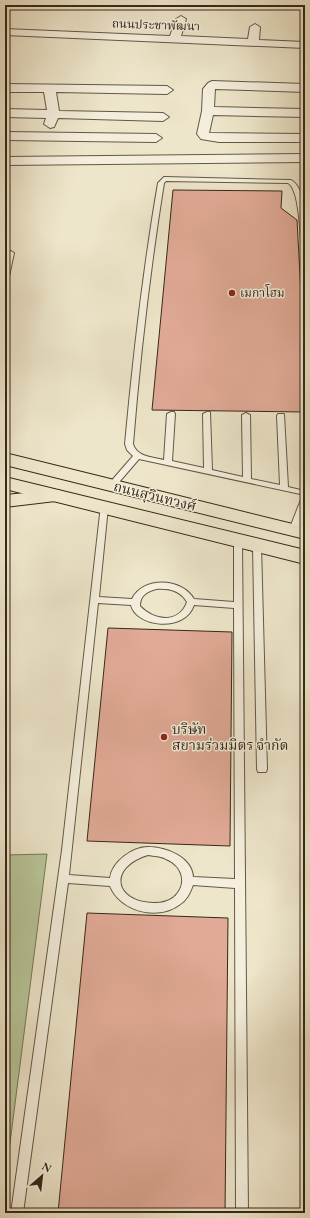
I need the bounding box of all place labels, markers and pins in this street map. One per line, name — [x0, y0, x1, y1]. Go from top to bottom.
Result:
place label: เมกาโฮม — [240, 284, 285, 301]
marker: เมกาโฮม — [227, 288, 237, 298]
place label: บริษัท สยามร่วมมิตร จำกัด — [172, 720, 289, 754]
marker: บริษัท สยามร่วมมิตร จำกัด — [159, 732, 169, 742]

